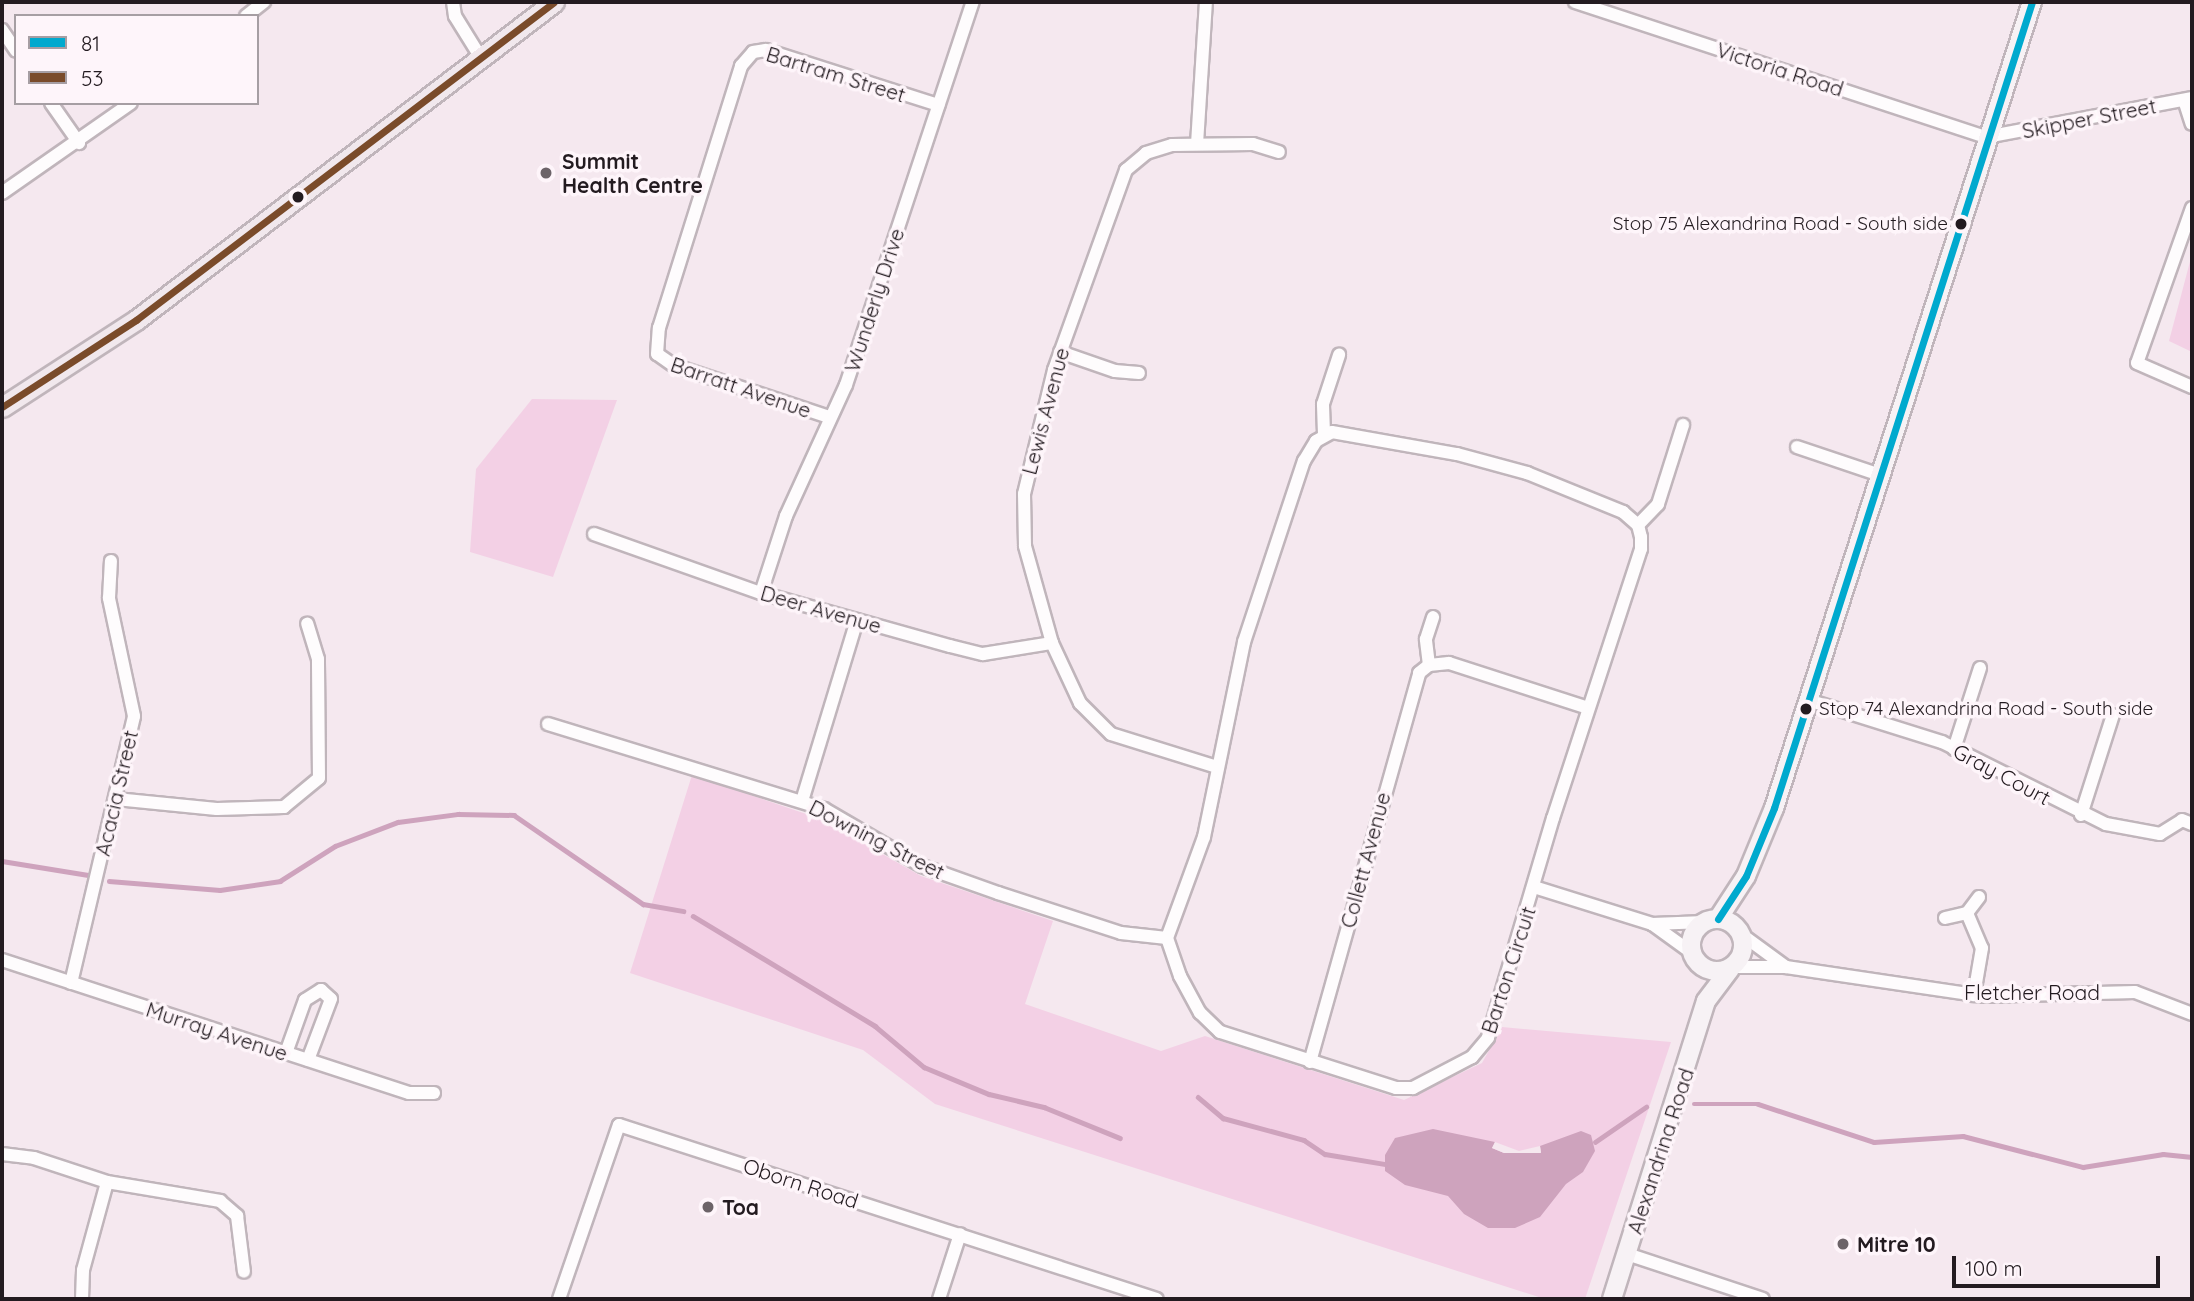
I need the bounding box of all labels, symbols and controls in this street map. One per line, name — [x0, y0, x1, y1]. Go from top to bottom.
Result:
legend — [14, 14, 259, 105]
text: 81 — [81, 30, 100, 56]
street label: Victoria Road — [1713, 37, 1847, 101]
street label: Bartram Street — [763, 41, 909, 107]
text: 53 — [81, 65, 103, 91]
street label: Skipper Street — [2020, 93, 2158, 143]
place label: Summit Health Centre — [562, 148, 703, 198]
marker: Summit Health Centre — [536, 163, 556, 183]
unlabelled marker — [291, 190, 305, 204]
place label: Stop 75 Alexandrina Road - South side — [1613, 213, 1948, 235]
marker: Stop 75 Alexandrina Road - South side — [1954, 217, 1968, 231]
street label: Wunderly Drive — [839, 225, 909, 375]
street label: Lewis Avenue — [1016, 345, 1074, 477]
street label: Barratt Avenue — [667, 351, 815, 423]
street label: Deer Avenue — [758, 580, 884, 638]
place label: Stop 74 Alexandrina Road - South side — [1819, 698, 2153, 720]
marker: Stop 74 Alexandrina Road - South side — [1799, 702, 1813, 716]
street label: Acacia Street — [89, 728, 143, 858]
street label: Gray Court — [1949, 738, 2055, 810]
street label: Collett Avenue — [1335, 789, 1395, 931]
street label: Downing Street — [805, 794, 949, 884]
street label: Barton Circuit — [1476, 903, 1540, 1037]
street label: Fletcher Road — [1964, 979, 2100, 1005]
street label: Murray Avenue — [143, 996, 291, 1066]
street label: Alexandrina Road — [1621, 1065, 1699, 1237]
street label: Oborn Road — [740, 1153, 862, 1213]
place label: Toa — [722, 1194, 759, 1220]
marker: Toa — [700, 1199, 716, 1215]
place label: Mitre 10 — [1857, 1231, 1936, 1257]
marker: Mitre 10 — [1835, 1236, 1851, 1252]
scale bar — [1956, 1242, 2164, 1286]
text: 100 m — [1965, 1255, 2023, 1281]

